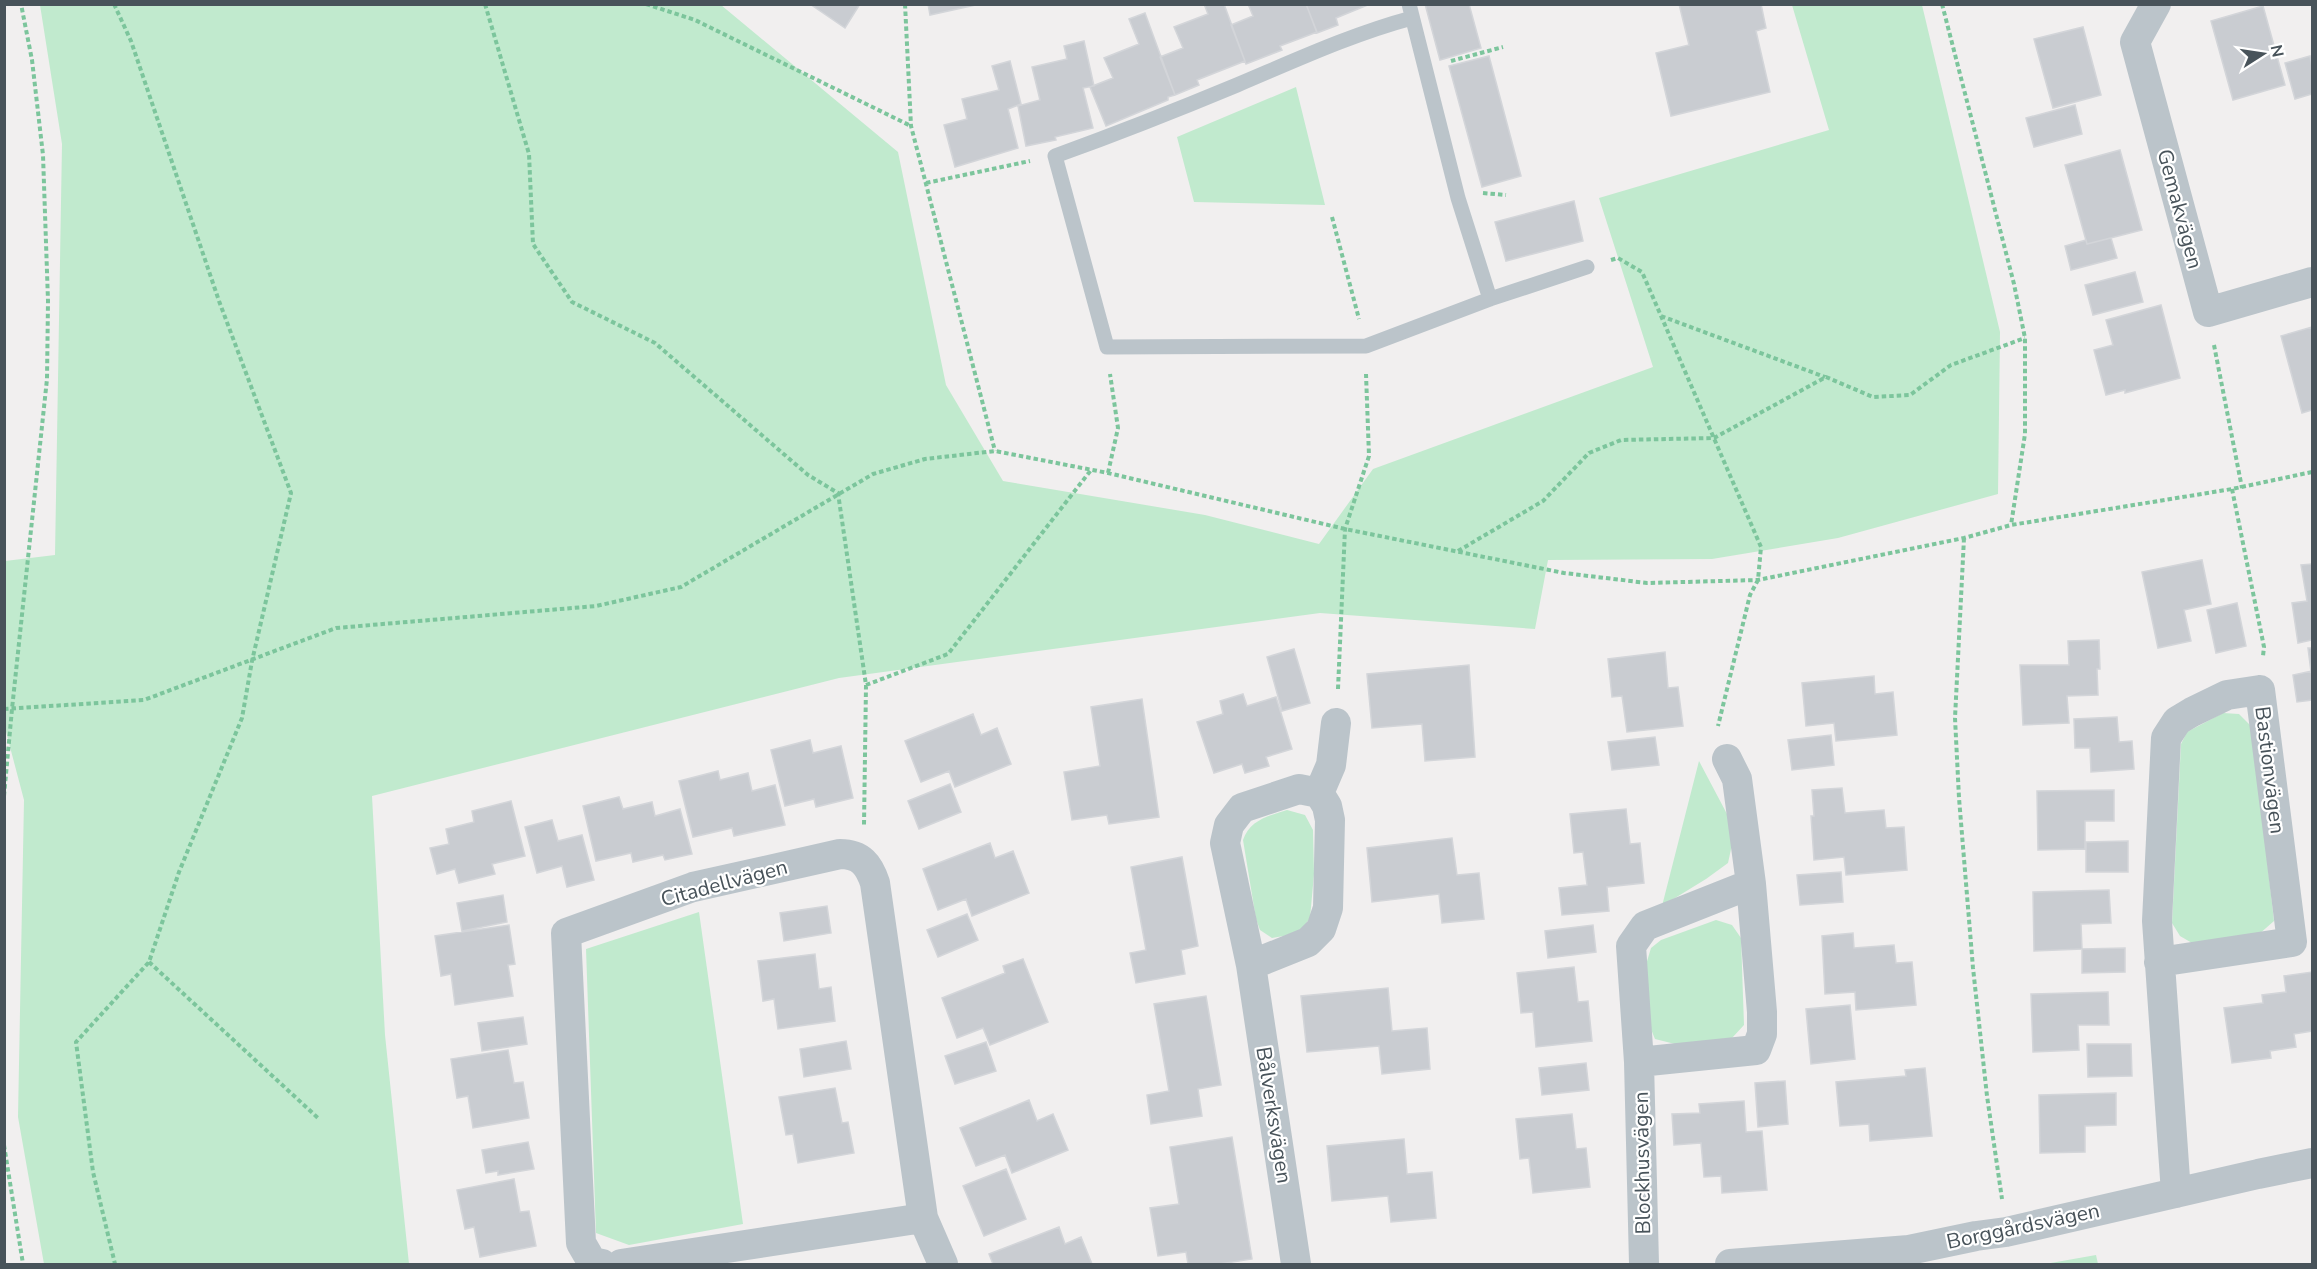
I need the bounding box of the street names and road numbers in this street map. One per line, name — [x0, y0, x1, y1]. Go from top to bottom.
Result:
street label: Gemakvägen — [2151, 146, 2209, 272]
street label: Bastionvägen — [2248, 705, 2292, 835]
street label: Citadellvägen — [657, 853, 791, 913]
street label: Bålverksvägen — [1249, 1045, 1299, 1185]
street label: Blockhusvägen — [1627, 1091, 1657, 1235]
street label: Borggårdsvägen — [1944, 1196, 2102, 1256]

